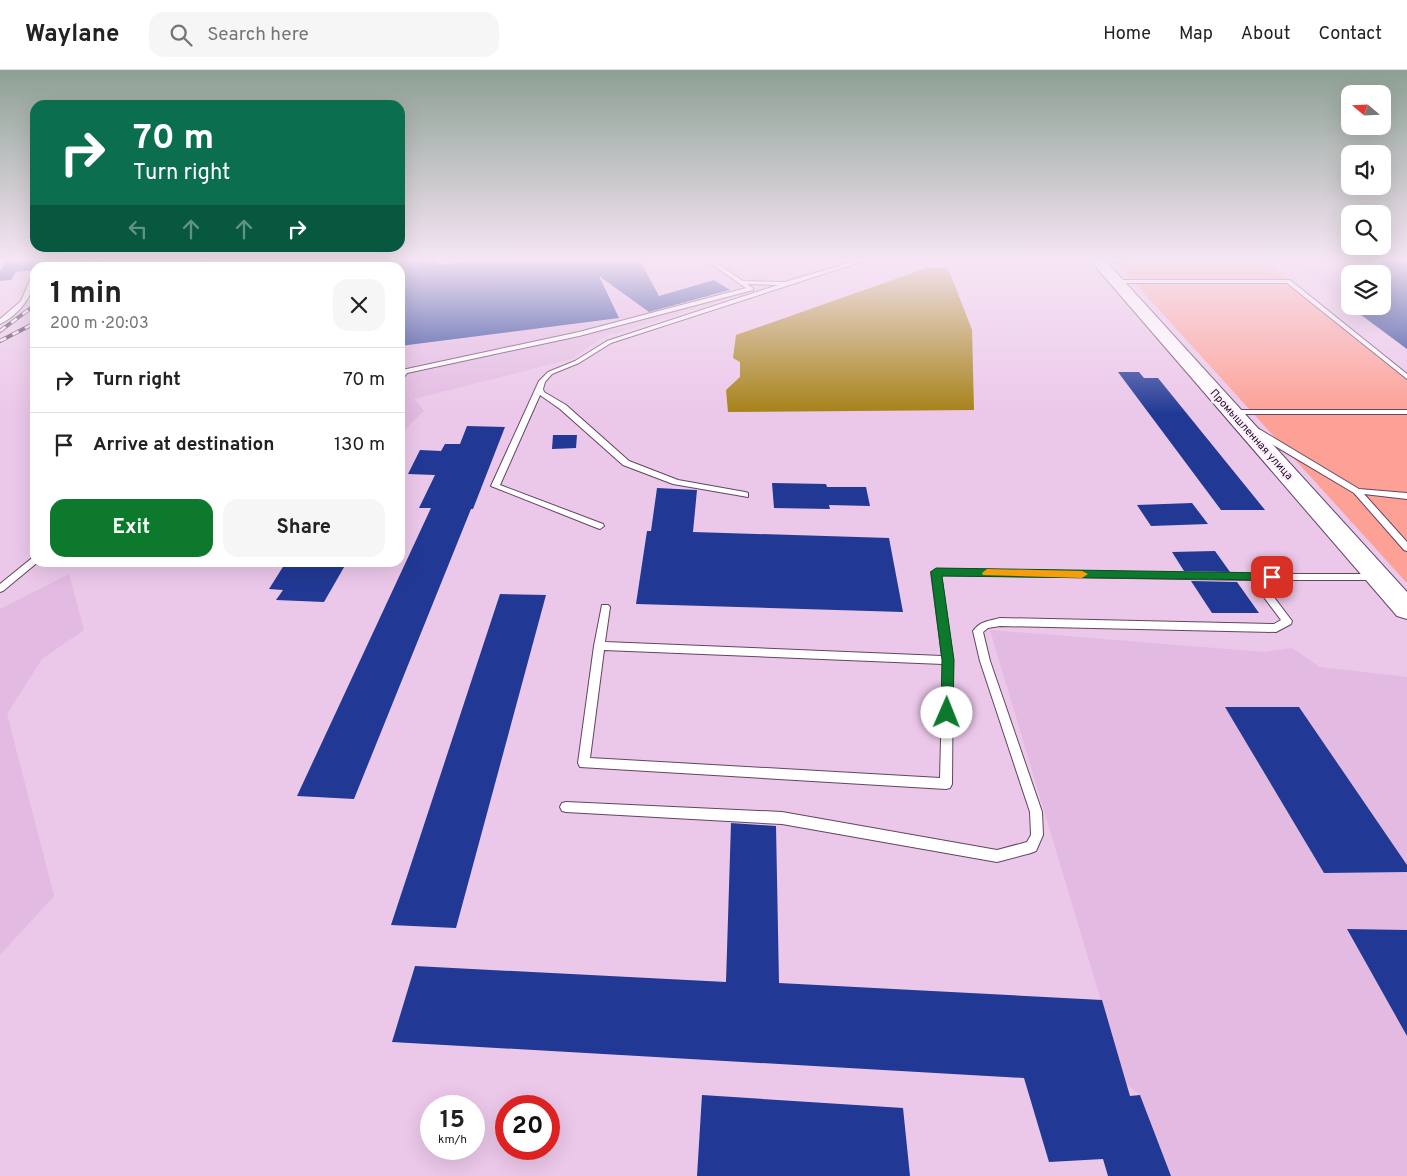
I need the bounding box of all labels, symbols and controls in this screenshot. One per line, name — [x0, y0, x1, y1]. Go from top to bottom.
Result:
search box — [149, 12, 499, 57]
text: Waylane — [25, 20, 119, 50]
icon: search — [167, 21, 195, 49]
text: Search here — [207, 23, 309, 47]
text: Home — [1103, 23, 1151, 46]
text: Map — [1179, 23, 1213, 46]
text: About — [1241, 23, 1290, 46]
text: Contact — [1318, 23, 1382, 46]
north arrow — [1341, 85, 1391, 135]
map controls — [1341, 85, 1391, 315]
text: 70 m — [133, 117, 214, 161]
icon: right — [50, 120, 115, 185]
button: sound — [1341, 145, 1391, 195]
text: Turn right — [133, 160, 230, 187]
button: search — [1341, 205, 1391, 255]
icon: left — [124, 215, 152, 243]
icon: ahead — [177, 215, 205, 243]
icon: ahead — [230, 215, 258, 243]
icon: right — [283, 215, 311, 243]
button: layers — [1341, 265, 1391, 315]
text: 1 min — [50, 276, 122, 313]
button: close — [333, 279, 385, 331]
text: 200 m · 20:03 — [50, 314, 149, 334]
icon: right — [50, 366, 78, 394]
text: Turn right — [93, 368, 181, 392]
text: 70 m — [343, 368, 385, 392]
street label: Промышленная улица — [1207, 386, 1296, 483]
icon: arrive — [50, 431, 78, 459]
text: Arrive at destination — [93, 433, 274, 457]
text: 130 m — [334, 433, 385, 457]
button: Exit — [50, 499, 213, 557]
button: Share — [223, 499, 385, 557]
pin — [1251, 556, 1293, 598]
icon: arrive — [1258, 563, 1286, 591]
position arrow — [920, 686, 972, 738]
speed limit sign: 20 — [495, 1095, 560, 1160]
text: 15 — [440, 1105, 465, 1137]
text: km/h — [438, 1132, 467, 1148]

